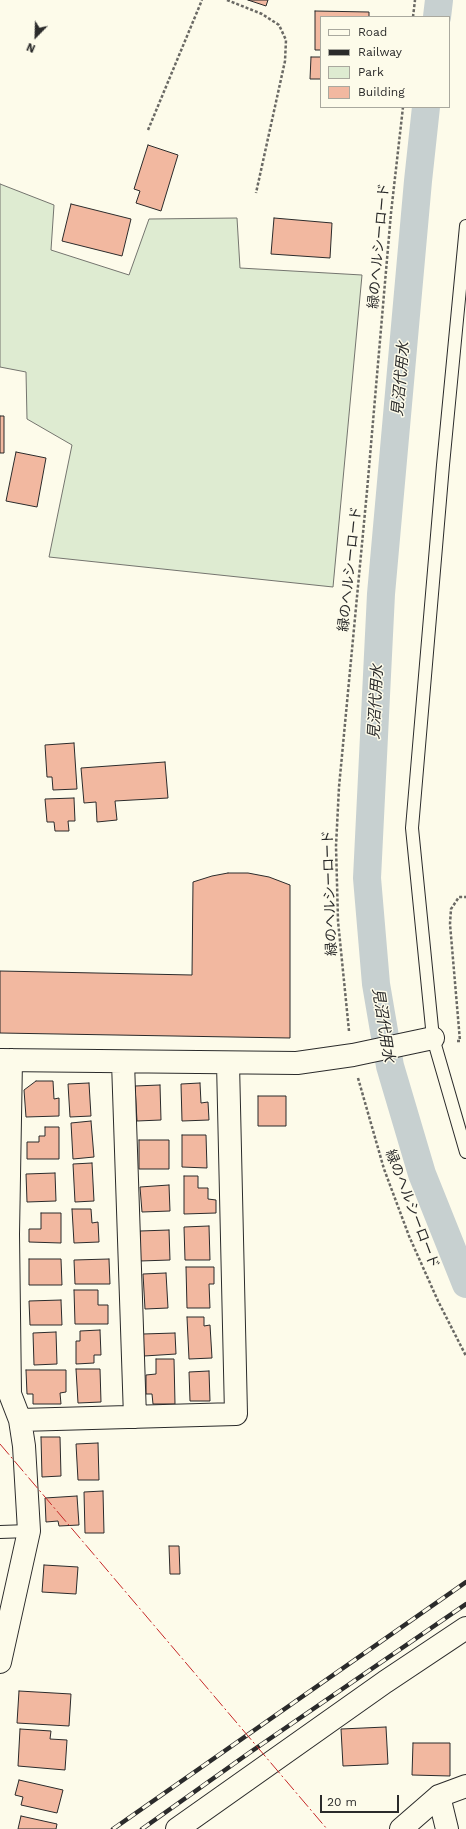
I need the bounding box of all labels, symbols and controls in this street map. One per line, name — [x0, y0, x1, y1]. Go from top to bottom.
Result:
north arrow — [16, 16, 56, 56]
legend — [320, 16, 450, 108]
text: Road — [358, 25, 387, 39]
text: N — [25, 40, 37, 55]
text: Railway — [358, 45, 402, 59]
text: Park — [358, 65, 384, 79]
text: Building — [358, 85, 405, 99]
street label: 緑のヘルシーロード — [365, 183, 393, 309]
water label: 見沼代用水 — [389, 341, 413, 417]
street label: 緑のヘルシーロード — [335, 505, 365, 633]
water label: 見沼代用水 — [365, 664, 387, 740]
street label: 緑のヘルシーロード — [319, 830, 341, 956]
water label: 見沼代用水 — [368, 987, 398, 1063]
street label: 緑のヘルシーロード — [382, 1147, 442, 1271]
scale bar — [322, 1787, 401, 1813]
text: 20 m — [327, 1795, 357, 1809]

